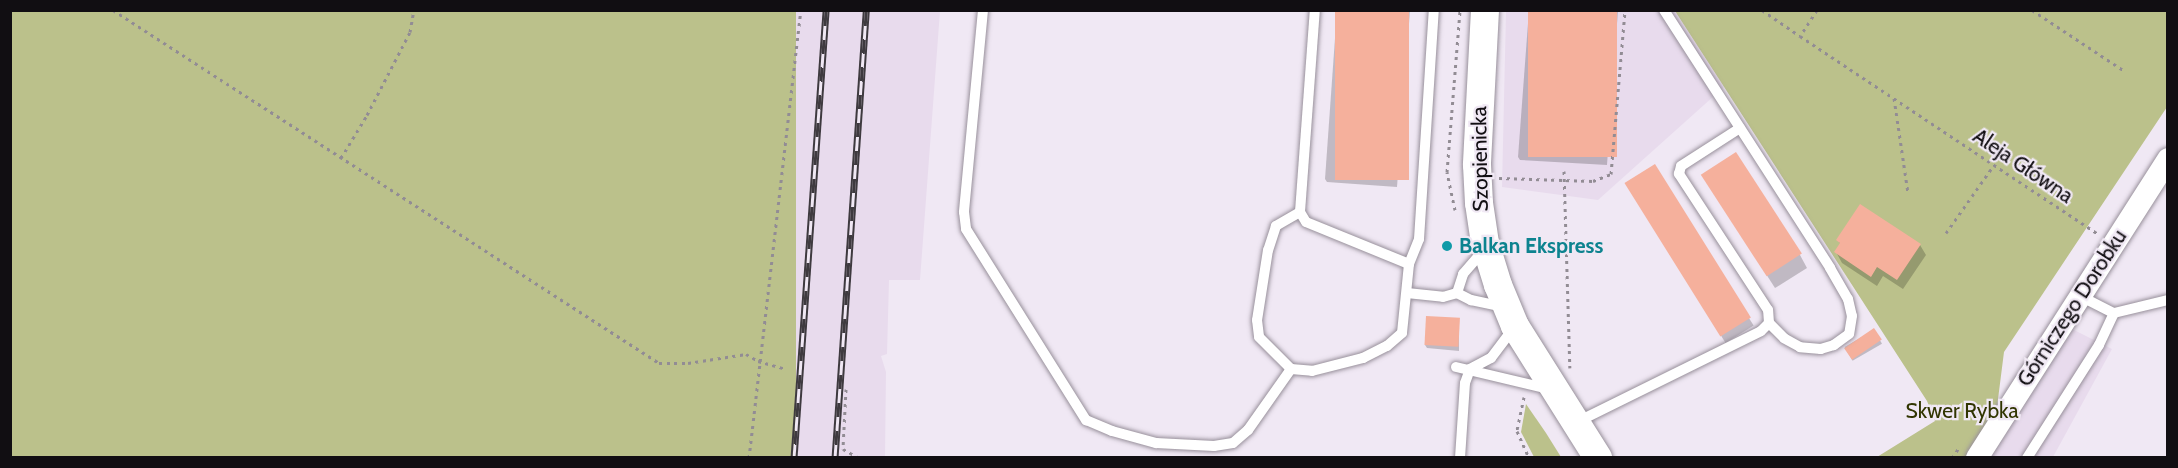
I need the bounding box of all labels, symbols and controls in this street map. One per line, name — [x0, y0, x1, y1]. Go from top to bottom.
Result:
street label: Szopienicka — [1466, 106, 1494, 212]
street label: Aleja Główna — [1968, 123, 2078, 209]
street label: Górniczego Dorobku — [2012, 225, 2132, 391]
place label: Balkan Ekspress — [1459, 233, 1603, 259]
marker: Balkan Ekspress — [1440, 239, 1454, 253]
park label: Skwer Rybka — [1906, 398, 2018, 424]

